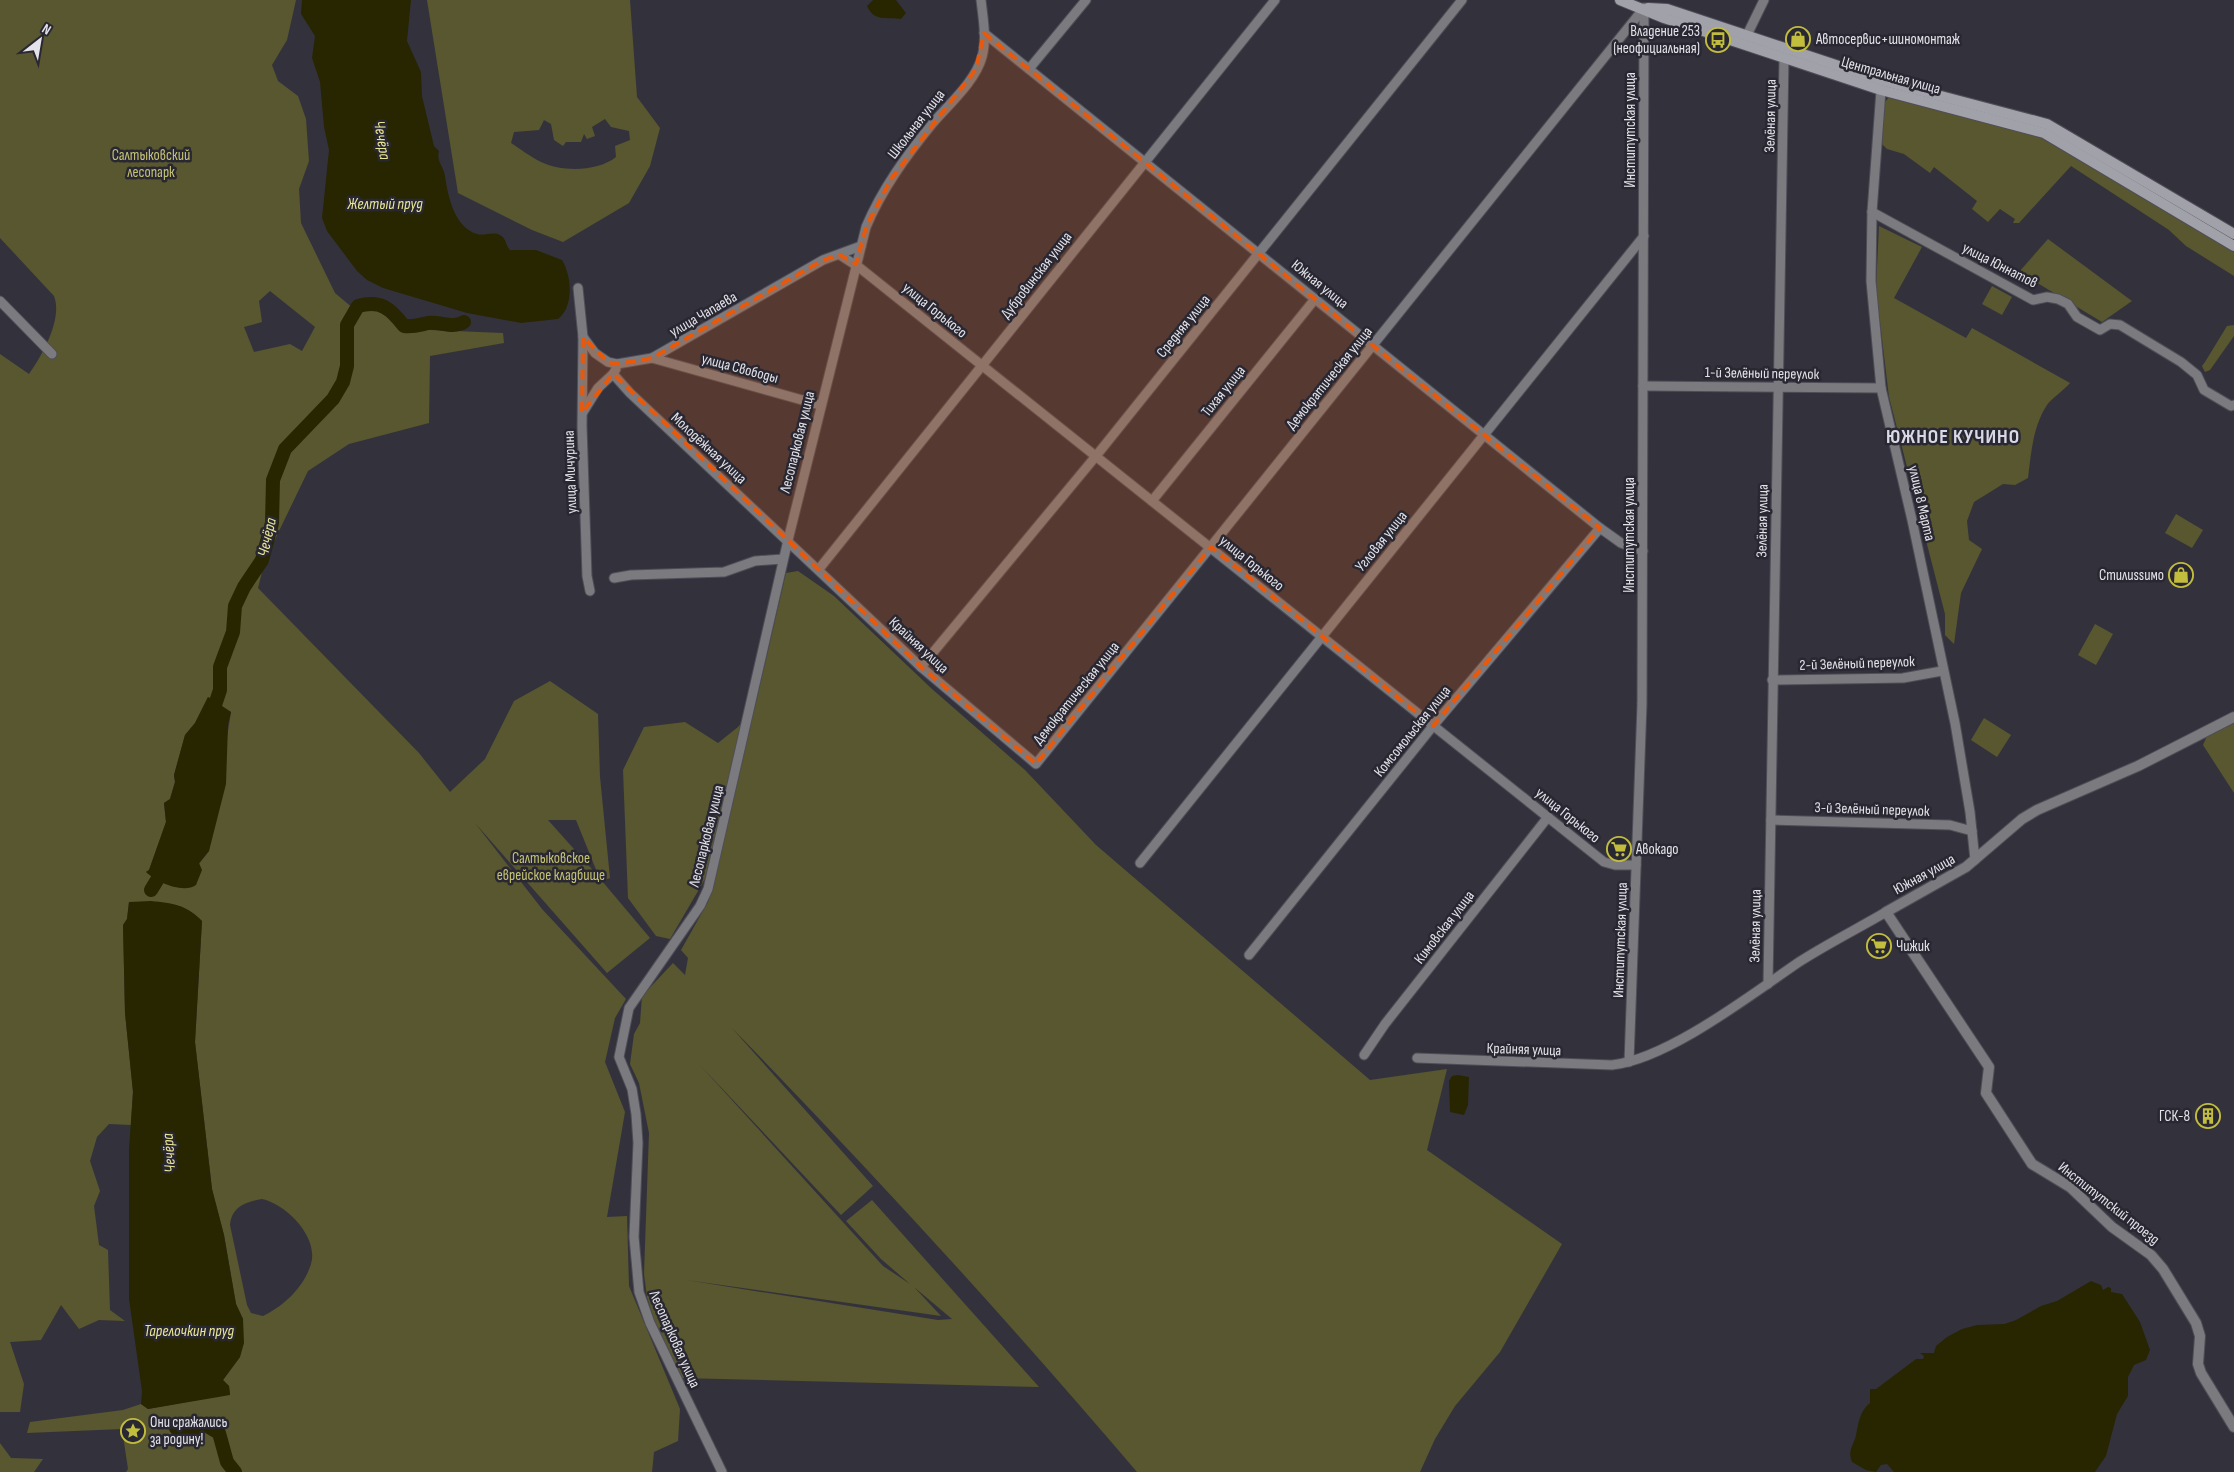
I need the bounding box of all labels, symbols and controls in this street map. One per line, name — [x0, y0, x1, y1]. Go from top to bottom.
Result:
north arrow — [15, 15, 65, 65]
text: N — [39, 20, 54, 38]
place label: Владение 253 (неофициальная) — [1613, 22, 1700, 58]
shop icon: Автосервис+шиномонтаж — [1785, 26, 1811, 52]
bus stop icon: Владение 253 (неофициальная) — [1705, 27, 1731, 53]
place label: Автосервис+шиномонтаж — [1815, 30, 1960, 49]
street label: Центральная улица — [1839, 52, 1943, 99]
street label: Институтская улица — [1621, 72, 1640, 188]
street label: Зелёная улица — [1760, 79, 1781, 153]
street label: Школьная улица — [883, 86, 949, 163]
water label: Чечёра — [369, 119, 394, 162]
park label: Салтыковский лесопарк — [112, 146, 190, 182]
water label: Желтый пруд — [346, 195, 423, 214]
street label: Дубровинская улица — [997, 228, 1076, 323]
street label: улица Юннатов — [1959, 238, 2041, 293]
street label: Южная улица — [1287, 256, 1352, 313]
street label: улица Горького — [898, 278, 971, 342]
street label: улица Чапаева — [666, 287, 741, 341]
street label: Средняя улица — [1152, 291, 1215, 362]
street label: Демократическая улица — [1282, 323, 1377, 434]
street label: улица Свободы — [699, 349, 780, 388]
street label: Тихая улица — [1197, 362, 1250, 421]
street label: 1-й Зелёный переулок — [1705, 363, 1820, 384]
street label: Лесопарковая улица — [775, 389, 819, 496]
street label: Молодёжная улица — [667, 408, 751, 488]
district label: ЮЖНОЕ КУЧИНО — [1886, 425, 2020, 449]
street label: улица Мичурина — [560, 430, 581, 514]
street label: улица 8 Марта — [1904, 464, 1939, 543]
street label: Институтская улица — [1620, 477, 1639, 593]
street label: Зелёная улица — [1752, 484, 1773, 558]
street label: Угловая улица — [1351, 507, 1412, 575]
water label: Чечёра — [254, 516, 281, 559]
street label: улица Горького — [1215, 531, 1288, 595]
shop icon: Стилиssимо — [2168, 562, 2194, 588]
place label: Стилиssимо — [2099, 566, 2164, 585]
street label: Крайняя улица — [885, 613, 953, 678]
street label: Демократическая улица — [1029, 638, 1124, 749]
street label: 2-й Зелёный переулок — [1799, 652, 1915, 675]
street label: Комсомольская улица — [1370, 682, 1455, 781]
street label: Лесопарковая улица — [684, 783, 728, 890]
street label: улица Горького — [1531, 783, 1604, 847]
street label: 3-й Зелёный переулок — [1814, 798, 1930, 821]
supermarket icon: Авокадо — [1606, 836, 1632, 862]
place label: Авокадо — [1635, 840, 1679, 859]
park label: Салтыковское еврейское кладбище — [497, 849, 605, 885]
street label: Южная улица — [1890, 850, 1959, 899]
street label: Институтская улица — [1609, 882, 1632, 998]
street label: Кимовская улица — [1410, 887, 1479, 968]
street label: Зелёная улица — [1745, 889, 1766, 963]
supermarket icon: Чижик — [1866, 933, 1892, 959]
place label: Чижик — [1896, 937, 1930, 956]
street label: Крайняя улица — [1486, 1039, 1562, 1060]
building icon: ГСК-8 — [2195, 1103, 2221, 1129]
place label: ГСК-8 — [2159, 1107, 2190, 1126]
water label: Чечёра — [159, 1132, 180, 1173]
street label: Институтский проезд — [2054, 1158, 2163, 1249]
street label: Лесопарковая улица — [644, 1287, 705, 1391]
water label: Тарелочкин пруд — [144, 1322, 234, 1341]
place label: Они сражались за родину! — [150, 1413, 228, 1449]
place icon: Они сражались за родину! — [120, 1418, 146, 1444]

